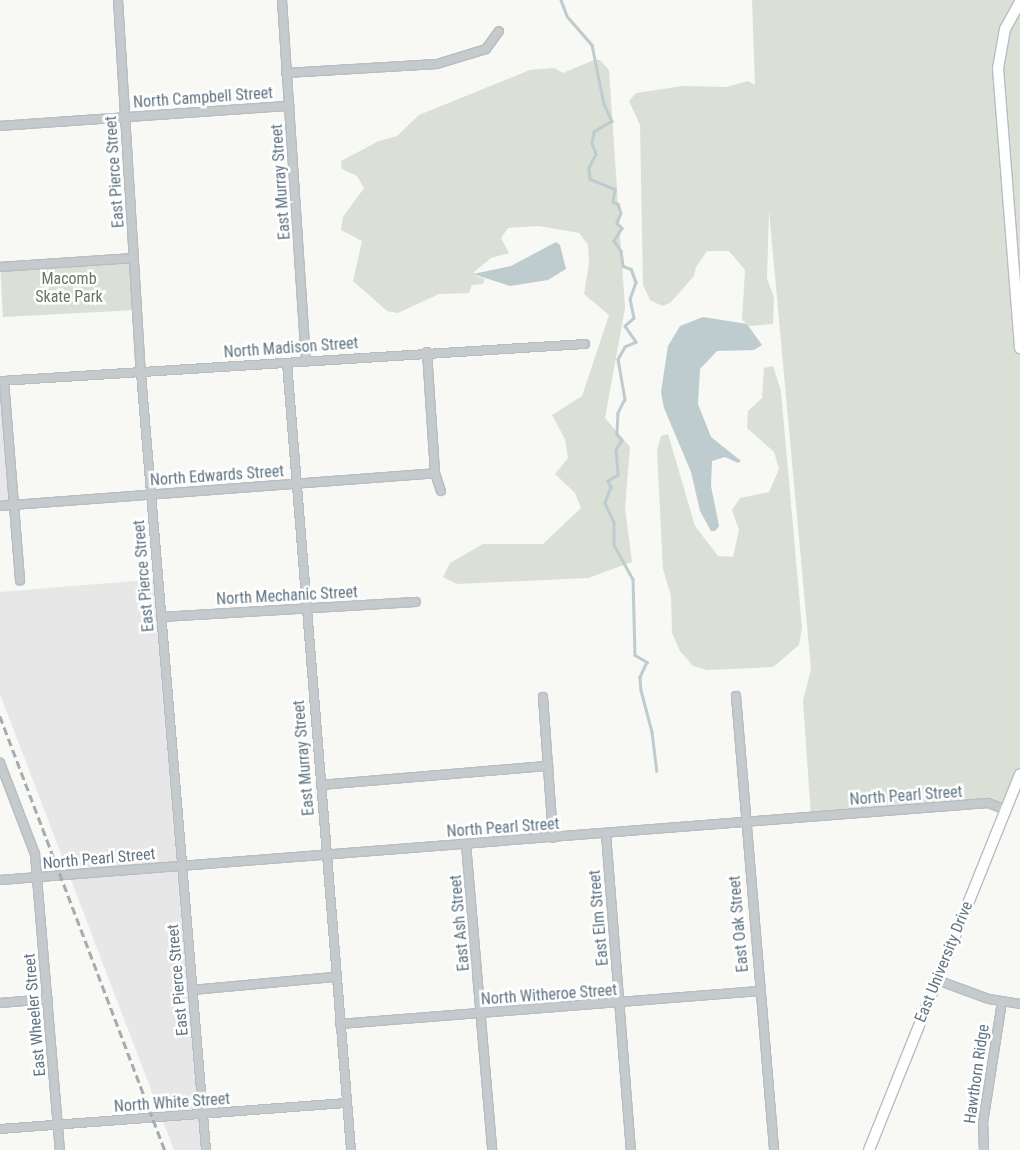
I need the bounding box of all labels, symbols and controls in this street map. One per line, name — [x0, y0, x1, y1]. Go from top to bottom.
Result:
street label: North Campbell Street — [133, 84, 273, 112]
street label: East Pierce Street — [102, 115, 128, 229]
street label: East Murray Street — [267, 123, 295, 241]
park label: Macomb Skate Park — [35, 269, 103, 307]
street label: North Madison Street — [223, 334, 359, 362]
street label: North Edwards Street — [149, 462, 285, 490]
street label: East Pierce Street — [130, 519, 158, 633]
street label: North Mechanic Street — [216, 583, 358, 609]
street label: East Murray Street — [289, 699, 319, 817]
street label: North Pearl Street — [849, 782, 963, 810]
street label: North Pearl Street — [446, 814, 560, 842]
street label: North Pearl Street — [42, 845, 156, 873]
street label: East Elm Street — [585, 869, 613, 967]
street label: East Ash Street — [446, 874, 474, 972]
street label: East Oak Street — [725, 875, 753, 973]
street label: East University Drive — [911, 899, 977, 1025]
street label: East Pierce Street — [164, 923, 192, 1037]
street label: East Wheeler Street — [20, 953, 50, 1077]
street label: North Witheroe Street — [480, 981, 618, 1009]
street label: Hawthorn Ridge — [961, 1023, 993, 1125]
street label: North White Street — [113, 1089, 231, 1117]

